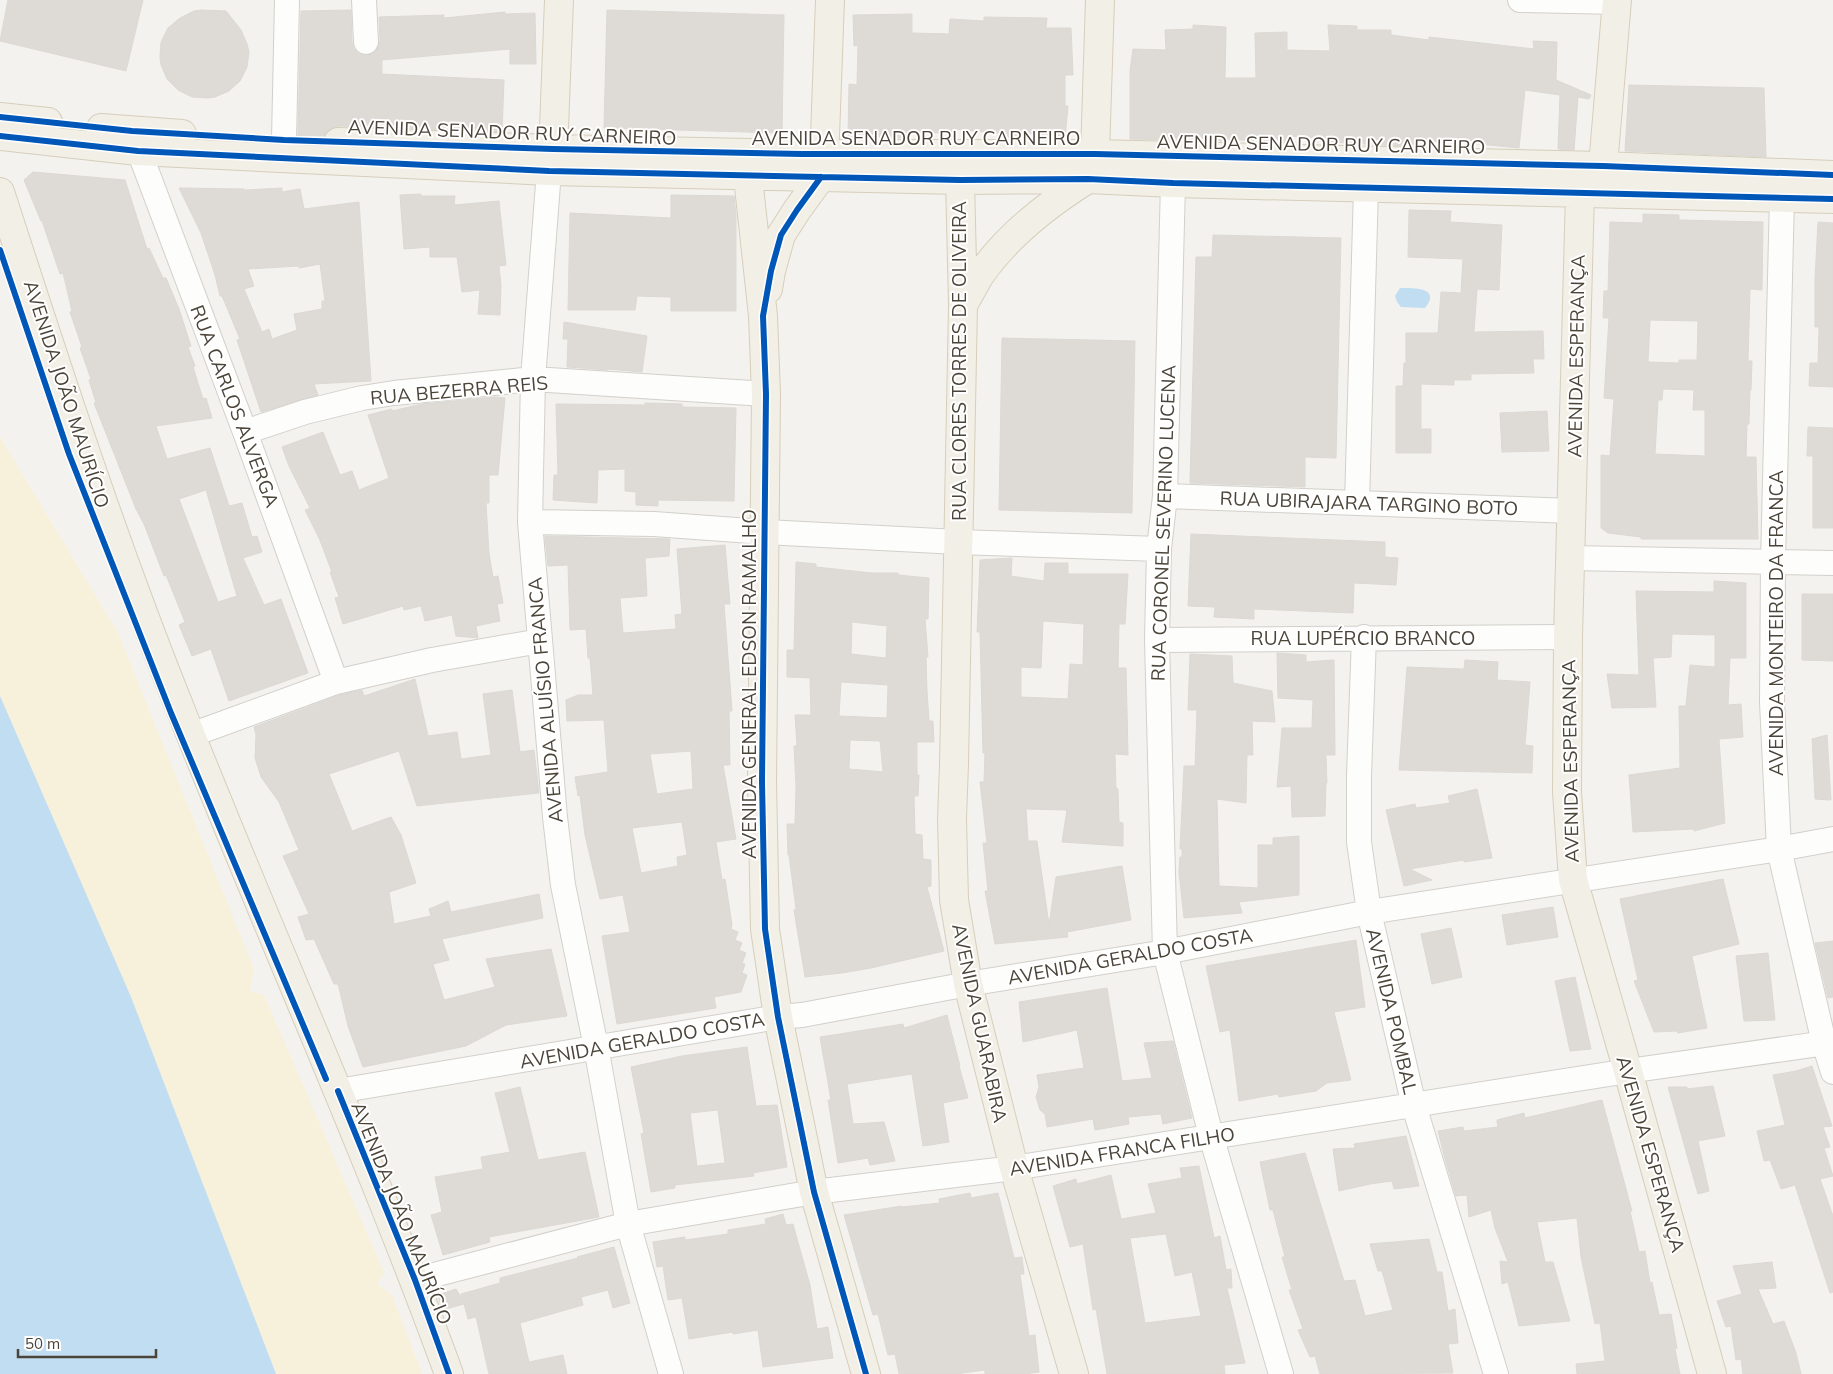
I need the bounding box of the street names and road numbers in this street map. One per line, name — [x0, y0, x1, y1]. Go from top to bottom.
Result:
street label: AVENIDA SENADOR RUY CARNEIRO — [347, 114, 677, 150]
street label: AVENIDA SENADOR RUY CARNEIRO — [752, 126, 1080, 150]
street label: AVENIDA SENADOR RUY CARNEIRO — [1156, 129, 1486, 159]
street label: RUA CLORES TORRES DE OLIVEIRA — [947, 201, 971, 521]
street label: AVENIDA ESPERANÇA — [1562, 254, 1590, 458]
street label: AVENIDA JOÃO MAURÍCIO — [19, 277, 115, 511]
street label: RUA CARLOS ALVERGA — [185, 302, 285, 510]
street label: RUA CORONEL SEVERINO LUCENA — [1145, 364, 1181, 682]
street label: RUA BEZERRA REIS — [369, 370, 549, 410]
street label: AVENIDA MONTEIRO DA FRANCA — [1764, 470, 1788, 776]
street label: RUA UBIRAJARA TARGINO BOTO — [1219, 486, 1519, 520]
street label: AVENIDA GENERAL EDSON RAMALHO — [737, 509, 761, 859]
street label: AVENIDA ALUÍSIO FRANCA — [522, 576, 568, 824]
street label: RUA LUPÉRCIO BRANCO — [1251, 626, 1475, 650]
street label: AVENIDA ESPERANÇA — [1556, 659, 1584, 863]
street label: AVENIDA GUARABIRA — [947, 921, 1013, 1125]
street label: AVENIDA GERALDO COSTA — [1006, 923, 1254, 989]
street label: AVENIDA POMBAL — [1361, 926, 1423, 1097]
street label: AVENIDA GERALDO COSTA — [518, 1007, 766, 1073]
street label: AVENIDA ESPERANÇA — [1611, 1053, 1691, 1255]
street label: AVENIDA JOÃO MAURÍCIO — [346, 1098, 458, 1328]
street label: AVENIDA FRANCA FILHO — [1008, 1121, 1236, 1181]

